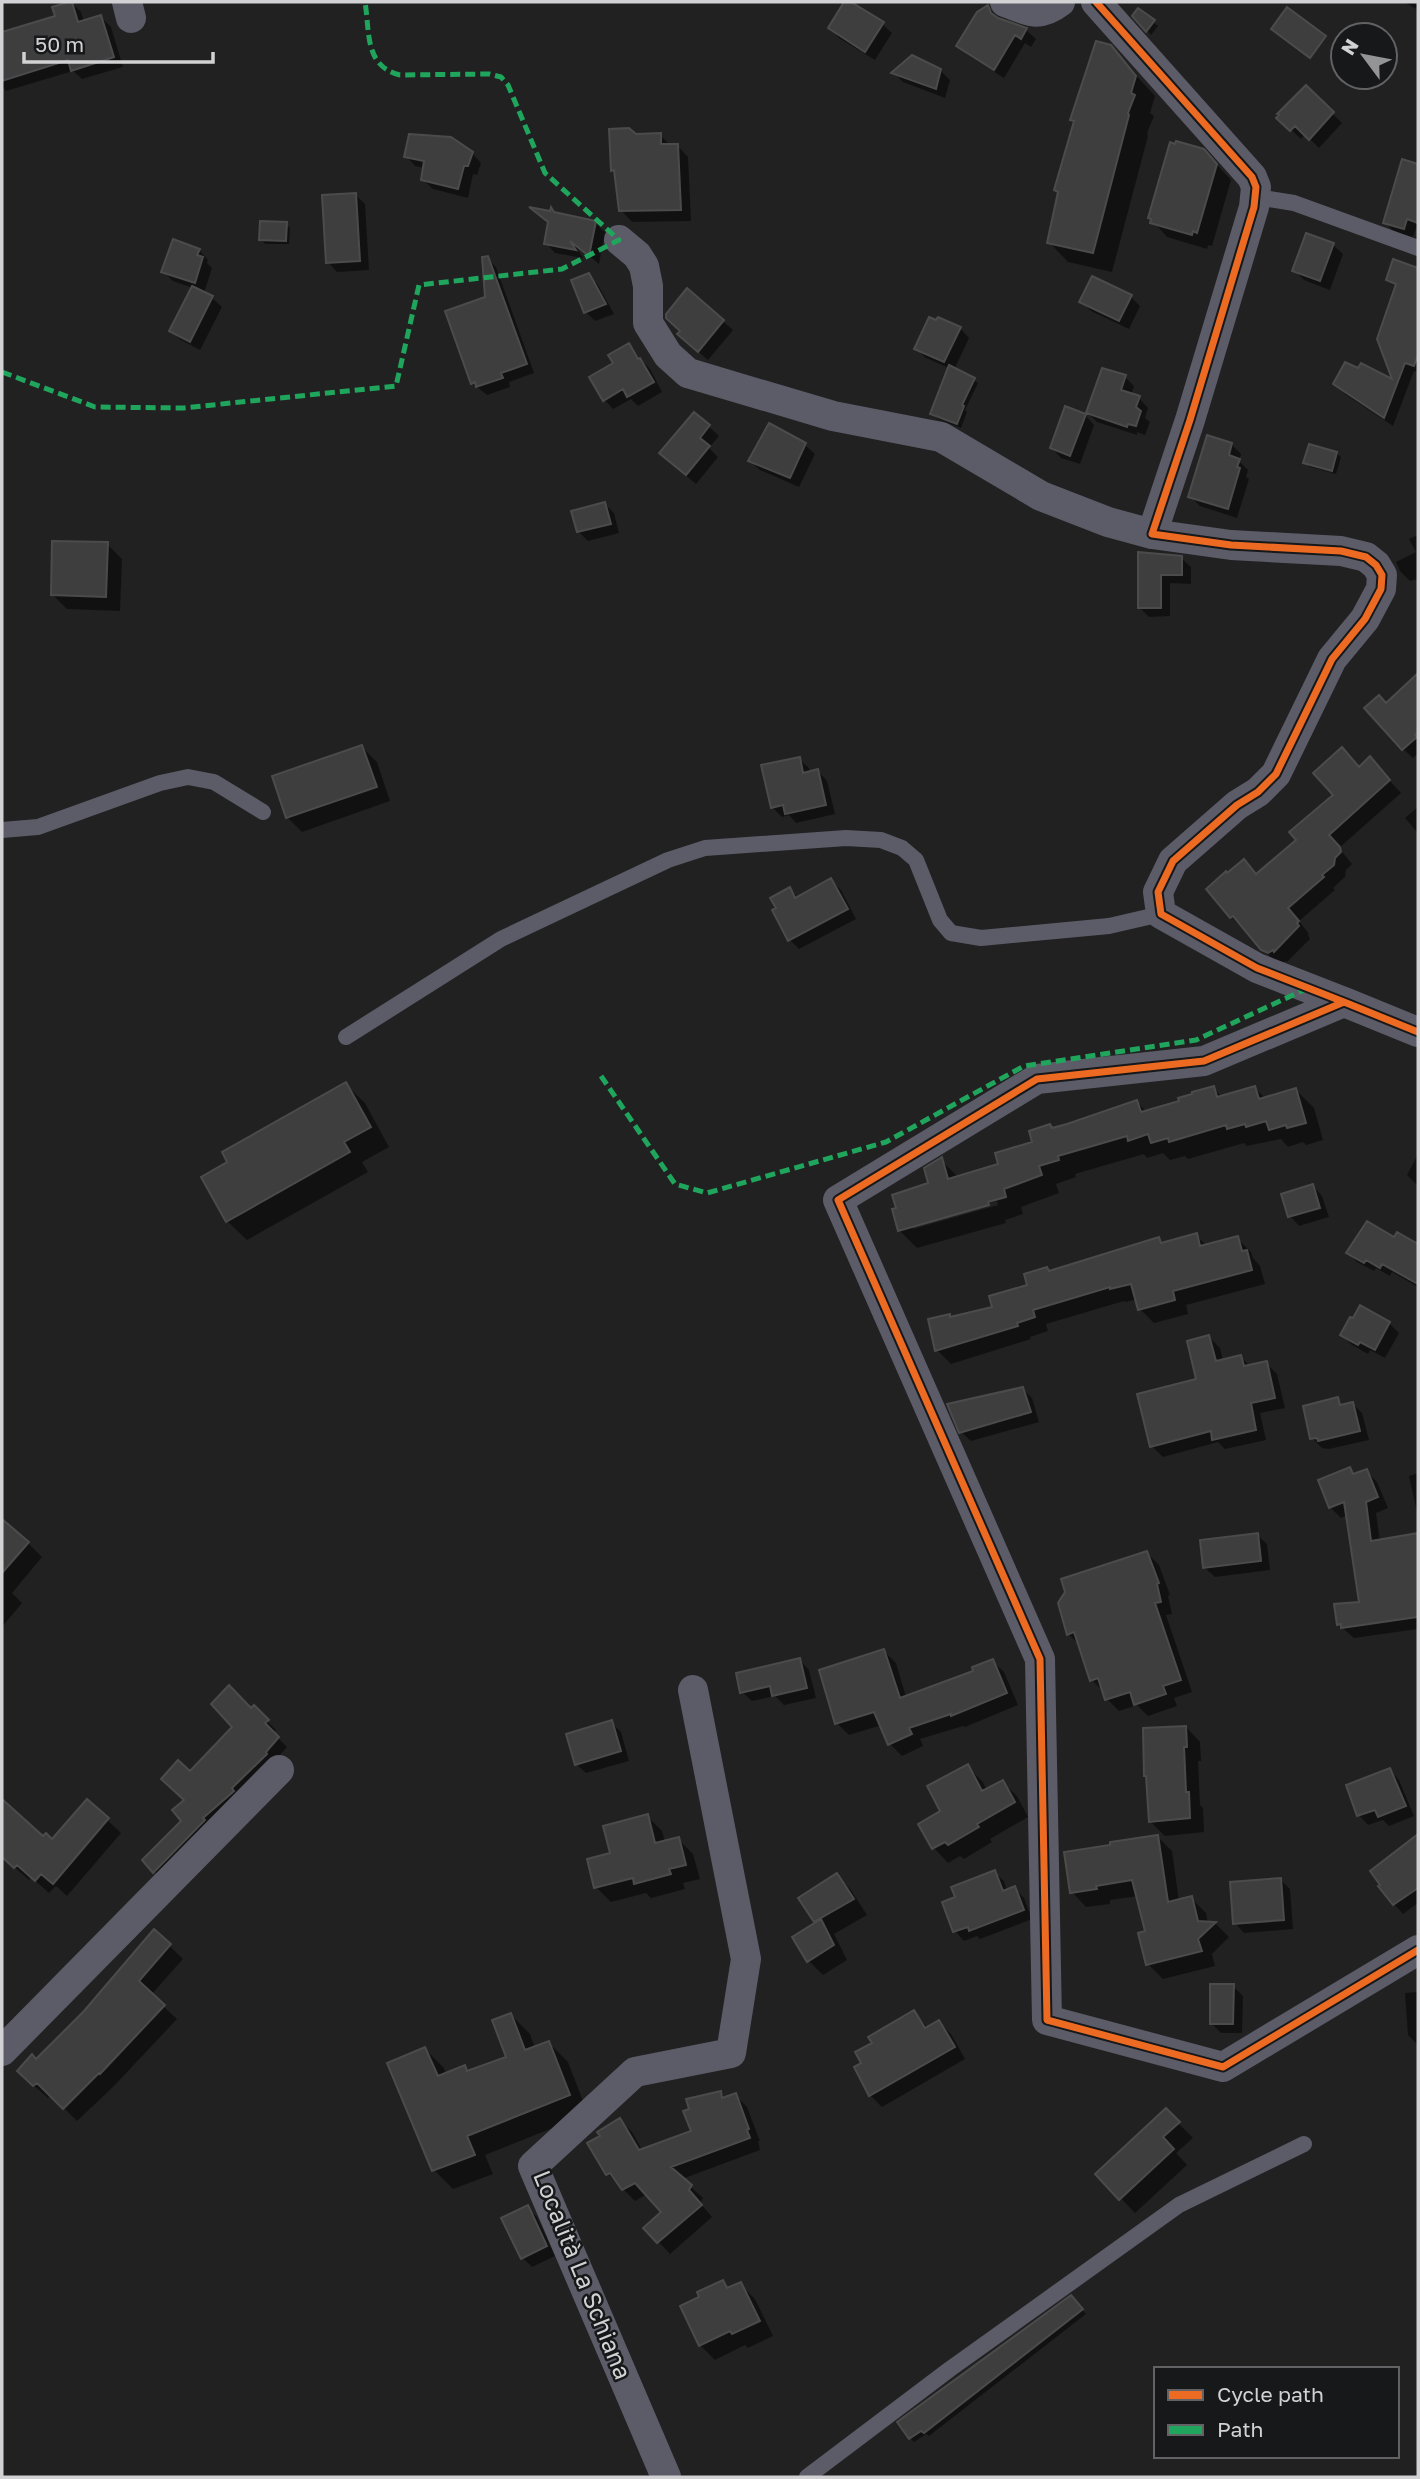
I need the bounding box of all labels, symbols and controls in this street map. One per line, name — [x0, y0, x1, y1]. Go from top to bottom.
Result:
scale bar — [24, 21, 214, 65]
north arrow — [1329, 21, 1399, 91]
text: 50 m — [35, 31, 84, 57]
text: N — [1336, 35, 1363, 59]
street label: Località La Schiana — [528, 2166, 639, 2383]
legend — [1154, 2367, 1399, 2458]
text: Cycle path — [1217, 2381, 1324, 2407]
text: Path — [1217, 2416, 1264, 2442]

